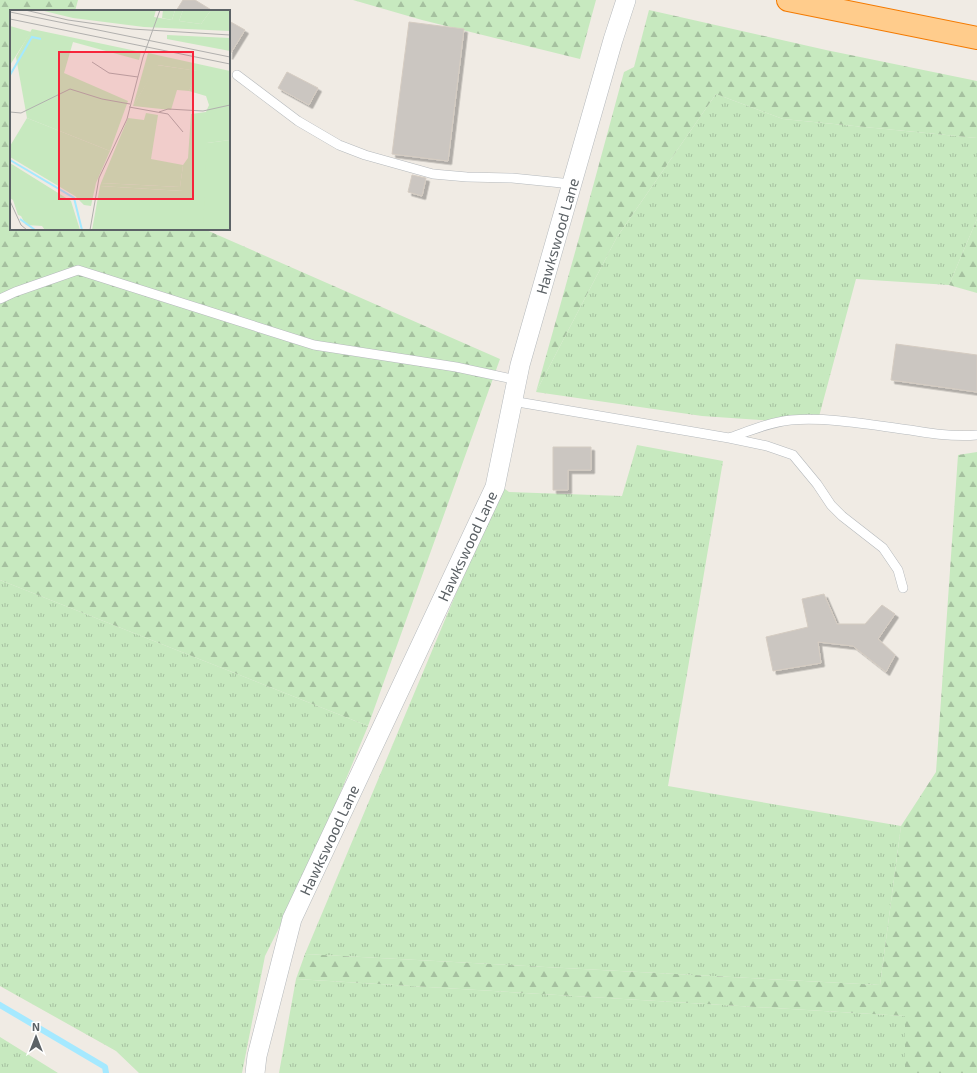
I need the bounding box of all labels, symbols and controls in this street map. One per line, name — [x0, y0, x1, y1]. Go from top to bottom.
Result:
inset map — [10, 10, 230, 230]
street label: Hawkswood Lane — [532, 176, 582, 296]
street label: Hawkswood Lane — [434, 488, 500, 604]
street label: Hawkswood Lane — [296, 782, 362, 898]
north arrow — [16, 1017, 56, 1057]
text: N — [32, 1020, 40, 1033]

